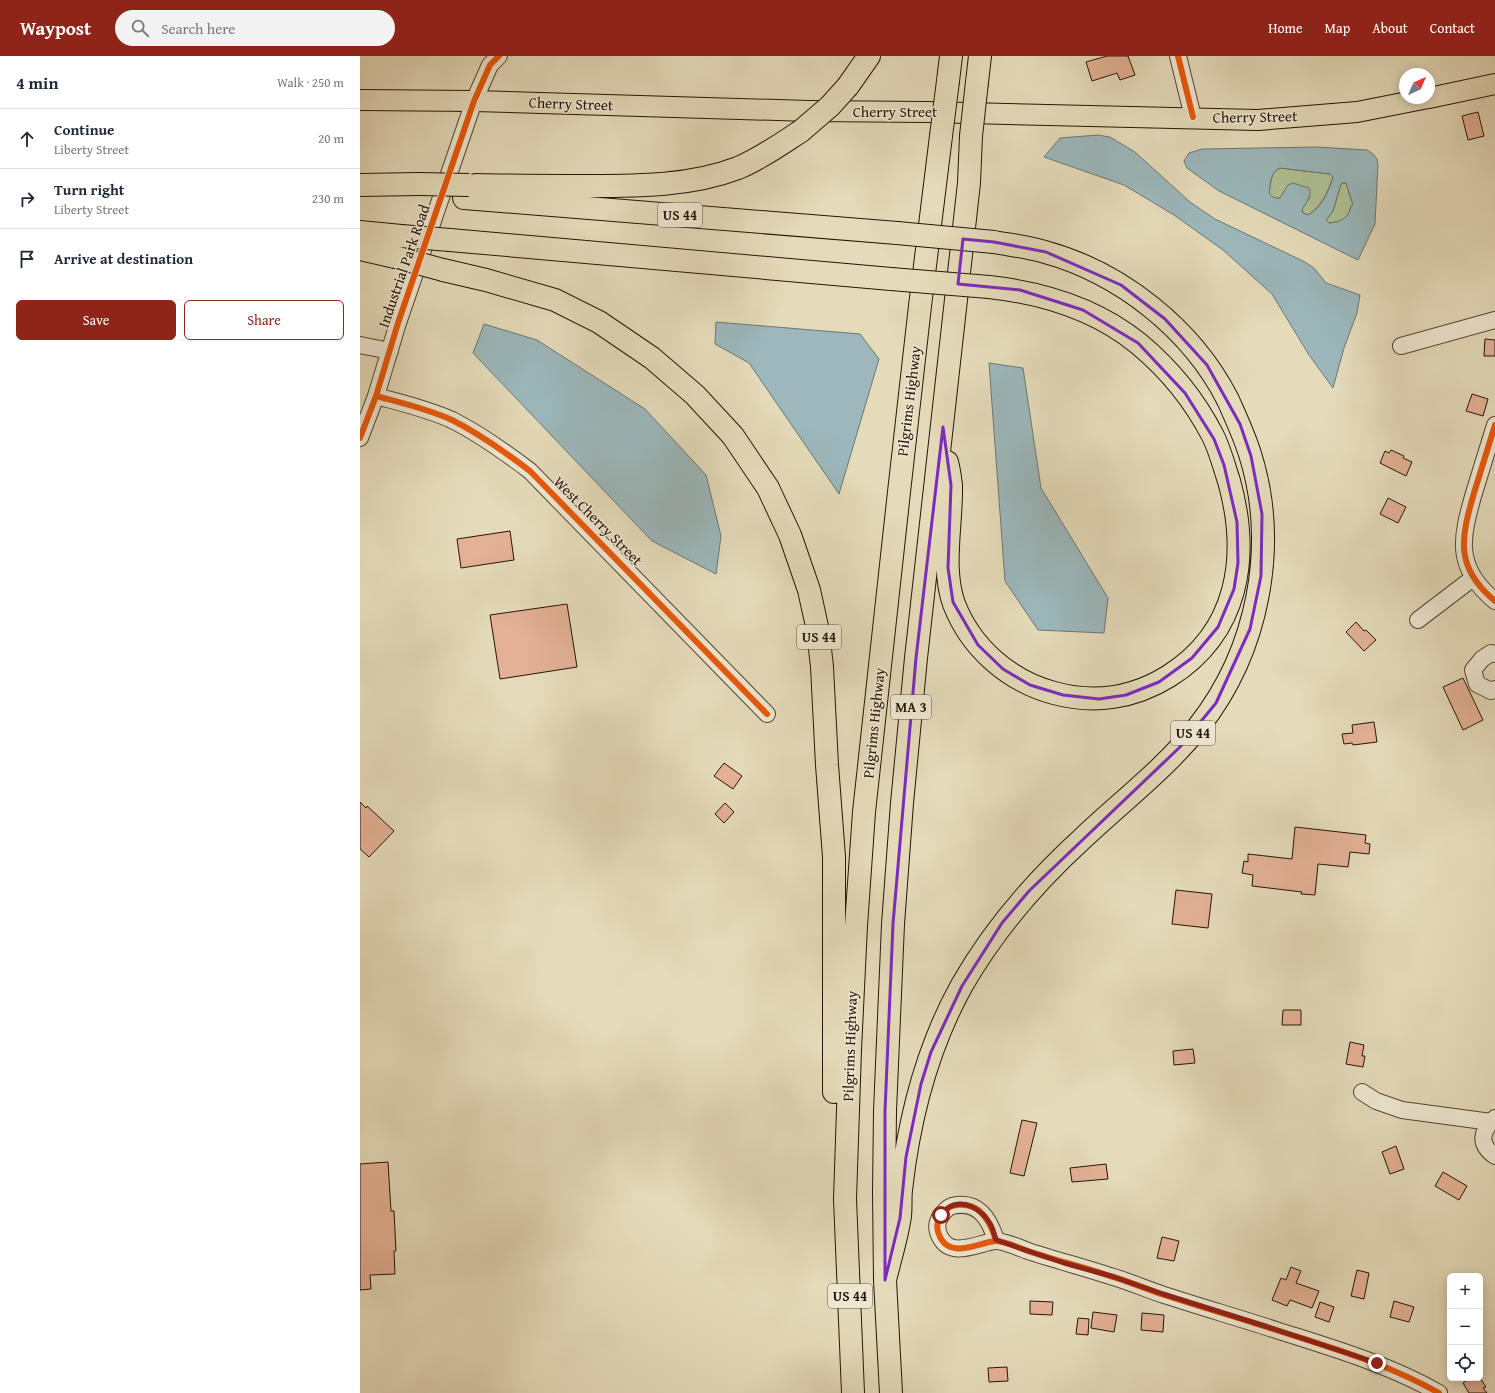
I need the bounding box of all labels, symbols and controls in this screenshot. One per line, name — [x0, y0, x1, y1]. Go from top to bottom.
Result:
search box — [115, 10, 395, 46]
text: Waypost — [20, 14, 91, 42]
icon: search — [129, 17, 151, 39]
text: Search here — [161, 18, 235, 39]
text: Home — [1268, 18, 1303, 38]
text: Map — [1325, 18, 1350, 38]
text: About — [1372, 18, 1408, 38]
text: Contact — [1430, 18, 1475, 38]
north arrow — [1399, 68, 1435, 104]
text: 4 min — [16, 70, 58, 95]
text: Walk · 250 m — [277, 73, 344, 92]
street label: Cherry Street — [528, 92, 614, 115]
street label: Cherry Street — [853, 101, 938, 122]
street label: Cherry Street — [1212, 105, 1298, 128]
text: Continue — [54, 119, 115, 140]
icon: ahead — [16, 128, 38, 150]
text: 20 m — [318, 129, 344, 148]
text: Liberty Street — [54, 140, 129, 159]
text: Turn right — [54, 179, 125, 200]
icon: right — [16, 188, 38, 210]
text: 230 m — [312, 189, 344, 208]
text: Liberty Street — [54, 200, 129, 219]
street label: Industrial Park Road — [373, 201, 434, 330]
road number: US 44 — [658, 203, 702, 227]
icon: arrive — [16, 248, 38, 270]
text: Arrive at destination — [54, 248, 193, 269]
button: Save — [16, 300, 176, 340]
button: Share — [184, 300, 344, 340]
street label: Pilgrims Highway — [891, 344, 926, 457]
street label: West Cherry Street — [549, 471, 648, 570]
road number: US 44 — [797, 625, 841, 649]
street label: Pilgrims Highway — [857, 666, 890, 779]
road number: MA 3 — [891, 695, 931, 719]
road number: US 44 — [1171, 721, 1215, 745]
street label: Pilgrims Highway — [837, 990, 862, 1102]
route start — [932, 1206, 950, 1224]
map controls — [1447, 1273, 1483, 1381]
button: + — [1447, 1273, 1483, 1309]
road number: US 44 — [828, 1284, 872, 1308]
button: − — [1447, 1309, 1483, 1345]
button: locate — [1447, 1345, 1483, 1381]
route end — [1368, 1354, 1386, 1372]

